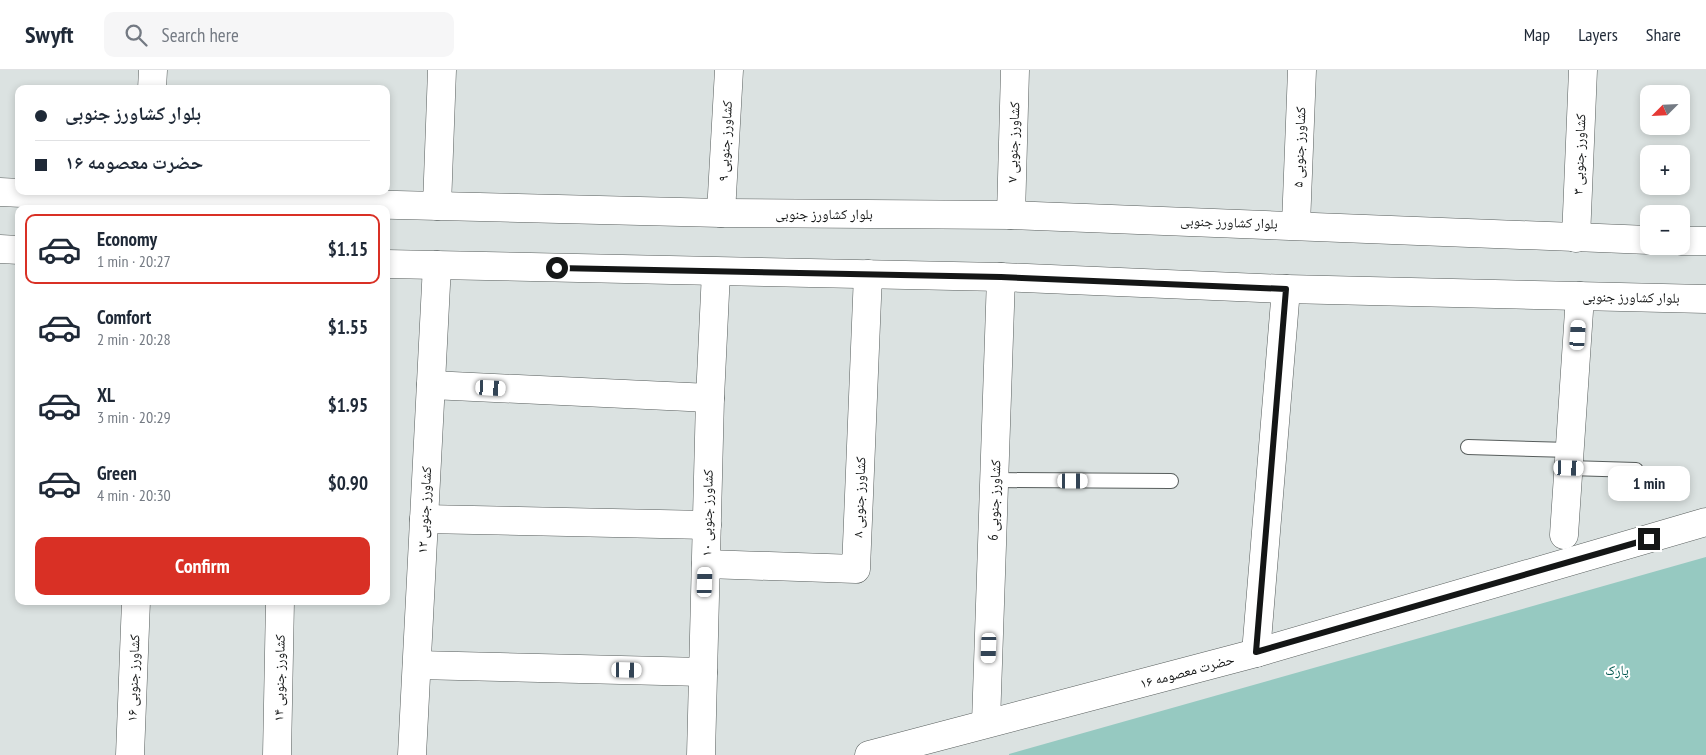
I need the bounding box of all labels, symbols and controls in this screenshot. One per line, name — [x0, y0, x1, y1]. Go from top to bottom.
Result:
search box — [104, 12, 454, 57]
text: Swyft — [25, 19, 74, 50]
icon: search — [122, 21, 150, 49]
text: Search here — [162, 23, 239, 47]
text: Map — [1524, 23, 1550, 46]
text: Layers — [1578, 23, 1618, 46]
text: Share — [1646, 23, 1681, 46]
north arrow — [1640, 85, 1690, 135]
map controls — [1640, 85, 1690, 255]
street label: کشاورز جنوبی ۹ — [714, 100, 736, 182]
text: بلوار کشاورز جنوبی — [65, 101, 201, 125]
street label: کشاورز جنوبی ۷ — [1003, 101, 1023, 183]
street label: کشاورز جنوبی ۵ — [1289, 106, 1309, 188]
street label: کشاورز جنوبی ۳ — [1569, 113, 1589, 195]
button: + — [1640, 145, 1690, 195]
text: حضرت معصومه ۱۶ — [65, 150, 203, 174]
street label: بلوار کشاورز جنوبی — [775, 205, 873, 223]
button: − — [1640, 205, 1690, 255]
street label: بلوار کشاورز جنوبی — [1180, 211, 1278, 233]
icon: car — [37, 227, 82, 272]
text: Economy — [97, 227, 157, 251]
text: $1.15 — [328, 237, 368, 261]
text: 1 min · 20:27 — [97, 251, 171, 271]
route start — [546, 257, 568, 279]
street label: بلوار کشاورز جنوبی — [1582, 287, 1680, 307]
icon: car — [37, 305, 82, 350]
text: Comfort — [97, 305, 151, 329]
text: $1.55 — [328, 315, 368, 339]
car — [1569, 320, 1586, 350]
text: 2 min · 20:28 — [97, 329, 171, 349]
car — [475, 380, 506, 396]
icon: car — [37, 383, 82, 428]
text: XL — [97, 383, 115, 407]
text: $1.95 — [328, 393, 368, 417]
text: 3 min · 20:29 — [97, 407, 171, 427]
street label: کشاورز جنوبی ۸ — [849, 456, 869, 538]
street label: کشاورز جنوبی 6 — [984, 459, 1004, 541]
car — [1553, 460, 1584, 476]
icon: car — [37, 461, 82, 506]
text: Green — [97, 461, 137, 485]
street label: کشاورز جنوبی ۱۲ — [413, 466, 435, 554]
callout: 1 min — [1608, 466, 1690, 502]
street label: کشاورز جنوبی ۱۰ — [697, 469, 717, 557]
text: $0.90 — [328, 471, 368, 495]
text: 1 min — [1633, 473, 1665, 493]
car — [1058, 474, 1088, 489]
text: 4 min · 20:30 — [97, 485, 171, 505]
route end — [1638, 528, 1660, 550]
button: Confirm — [35, 537, 370, 595]
car — [696, 567, 713, 597]
car — [980, 633, 997, 663]
street label: کشاورز جنوبی ۱۶ — [122, 634, 144, 722]
street label: کشاورز جنوبی ۱۴ — [269, 634, 289, 722]
street label: حضرت معصومه ۱۶ — [1138, 650, 1236, 692]
park label: پارک — [1605, 661, 1629, 679]
car — [611, 662, 642, 678]

